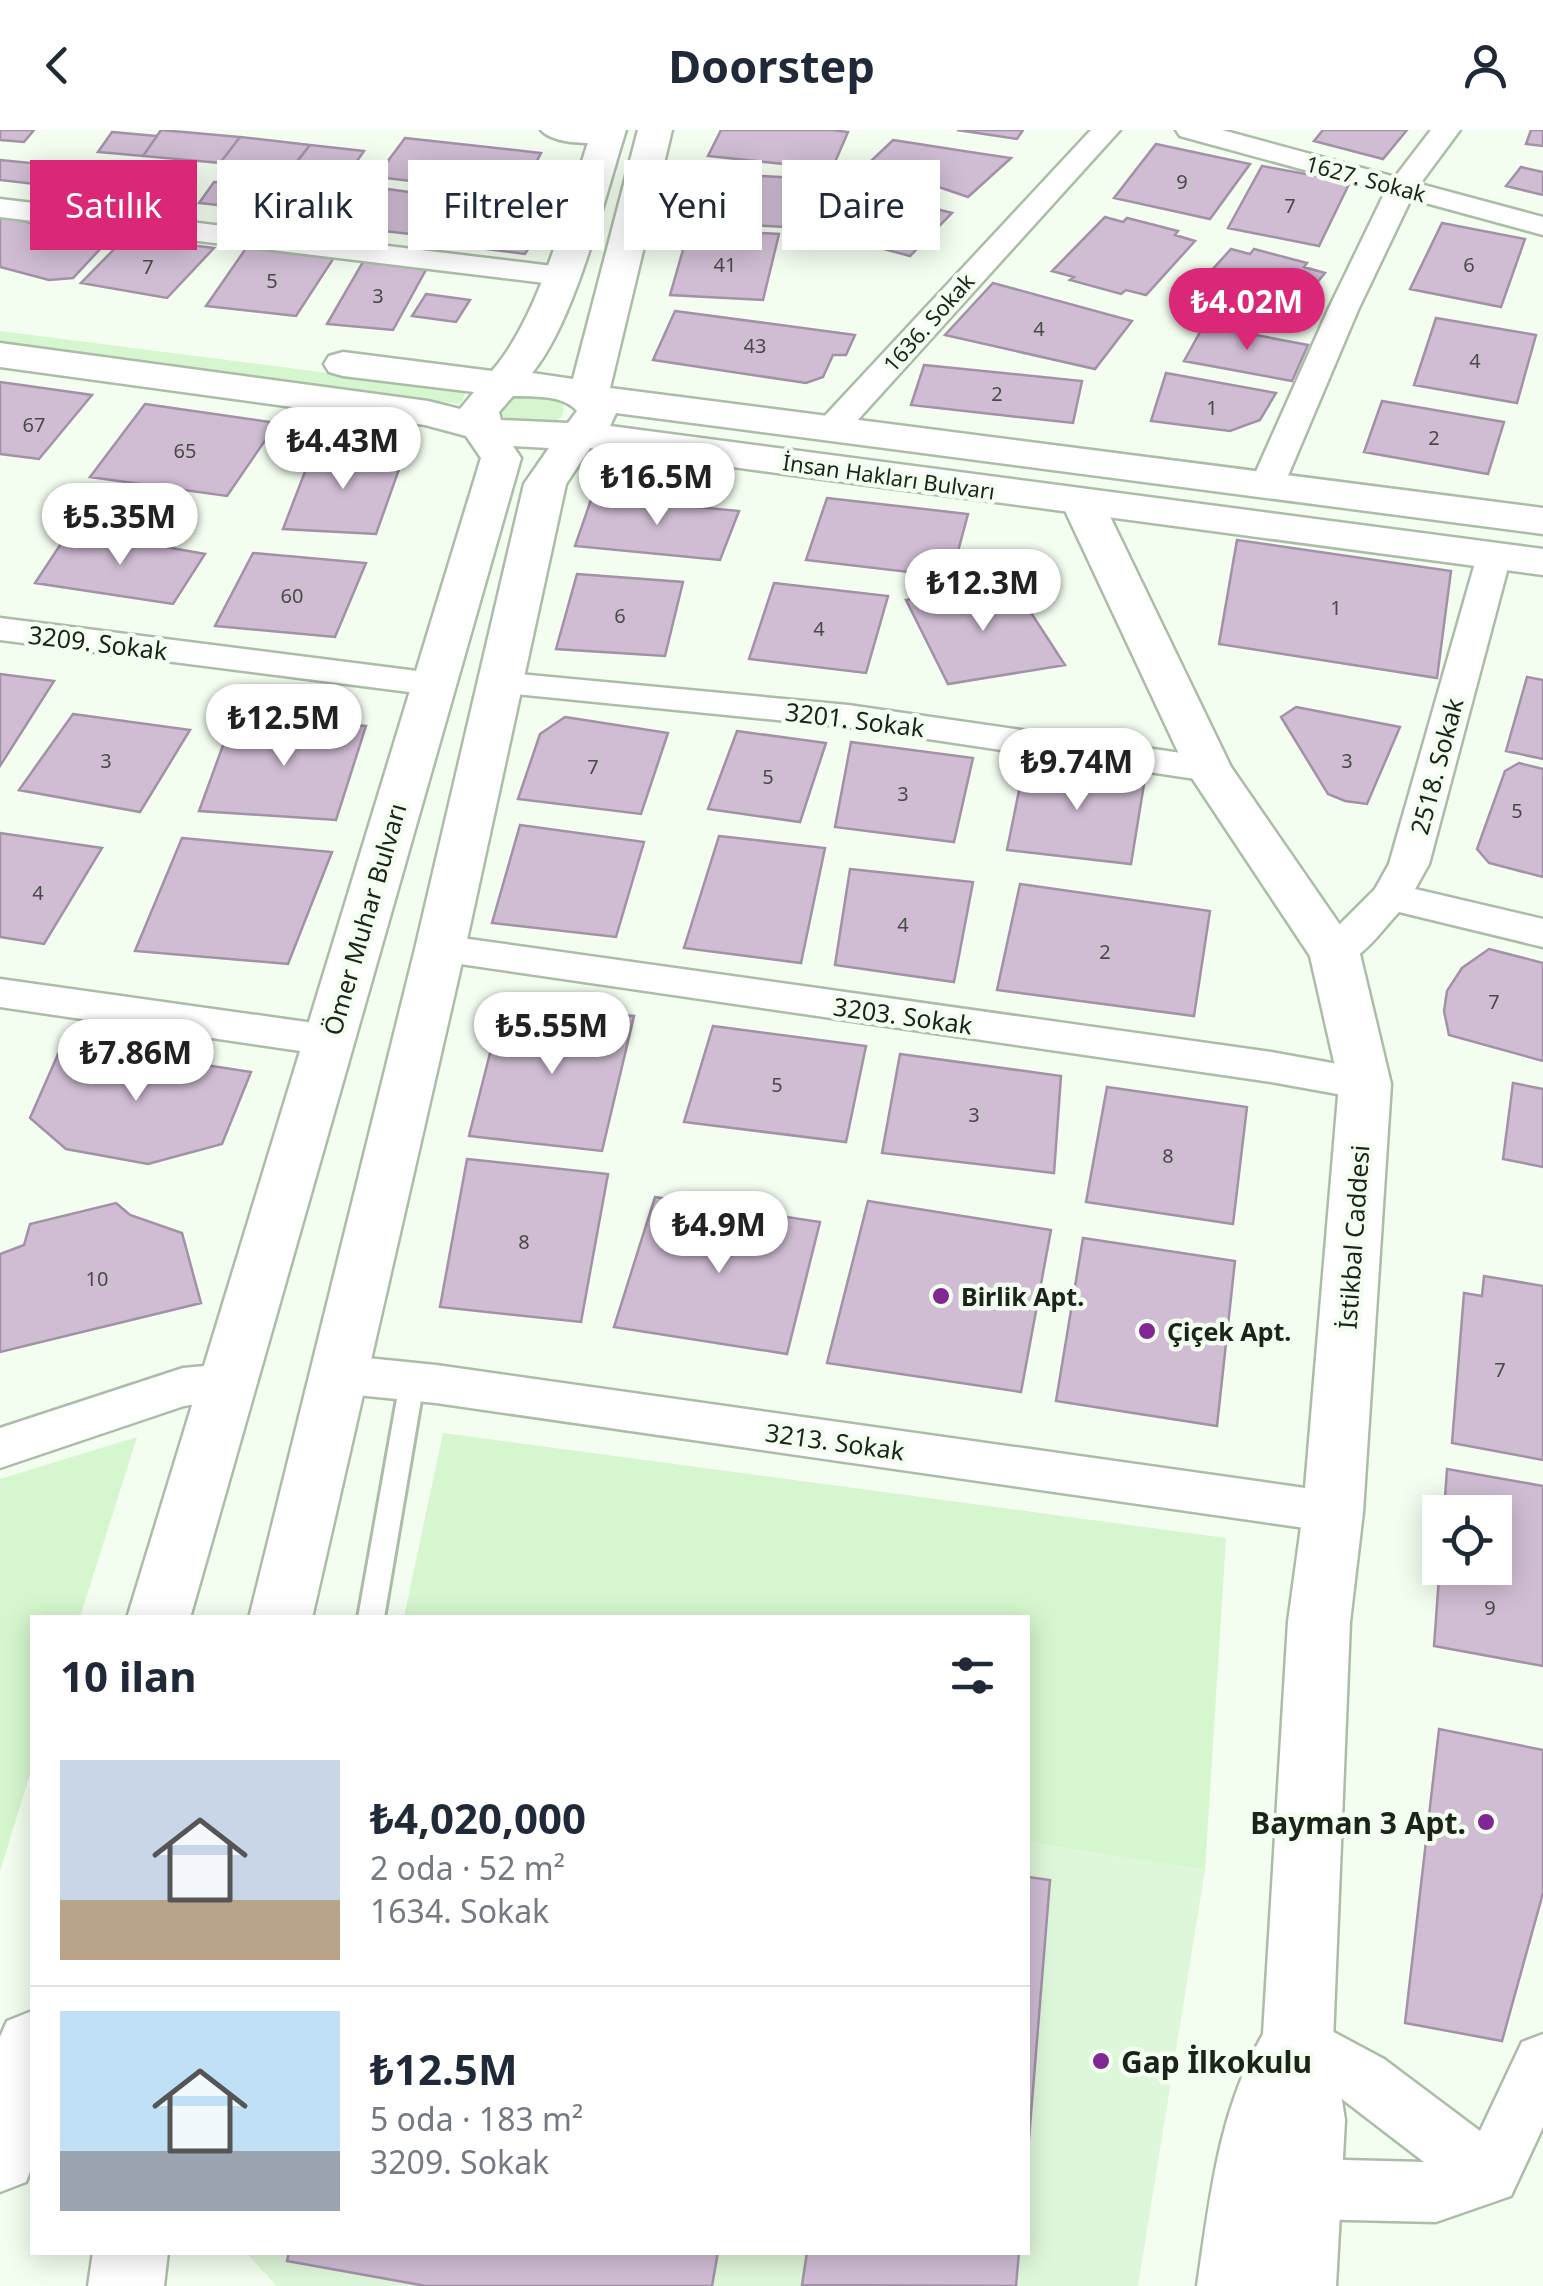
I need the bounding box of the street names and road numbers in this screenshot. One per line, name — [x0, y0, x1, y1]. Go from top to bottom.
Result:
street label: 1627. Sokak — [1303, 148, 1430, 208]
street label: 1636. Sokak — [876, 266, 981, 378]
street label: İnsan Hakları Bulvarı — [781, 446, 997, 506]
street label: 3209. Sokak — [26, 617, 170, 667]
street label: 2518. Sokak — [1401, 693, 1471, 838]
street label: 3201. Sokak — [783, 694, 927, 744]
street label: Ömer Muhar Bulvarı — [315, 799, 413, 1039]
street label: 3203. Sokak — [831, 988, 975, 1042]
street label: İstikbal Caddesi — [1330, 1144, 1376, 1330]
street label: 3213. Sokak — [763, 1414, 907, 1468]

